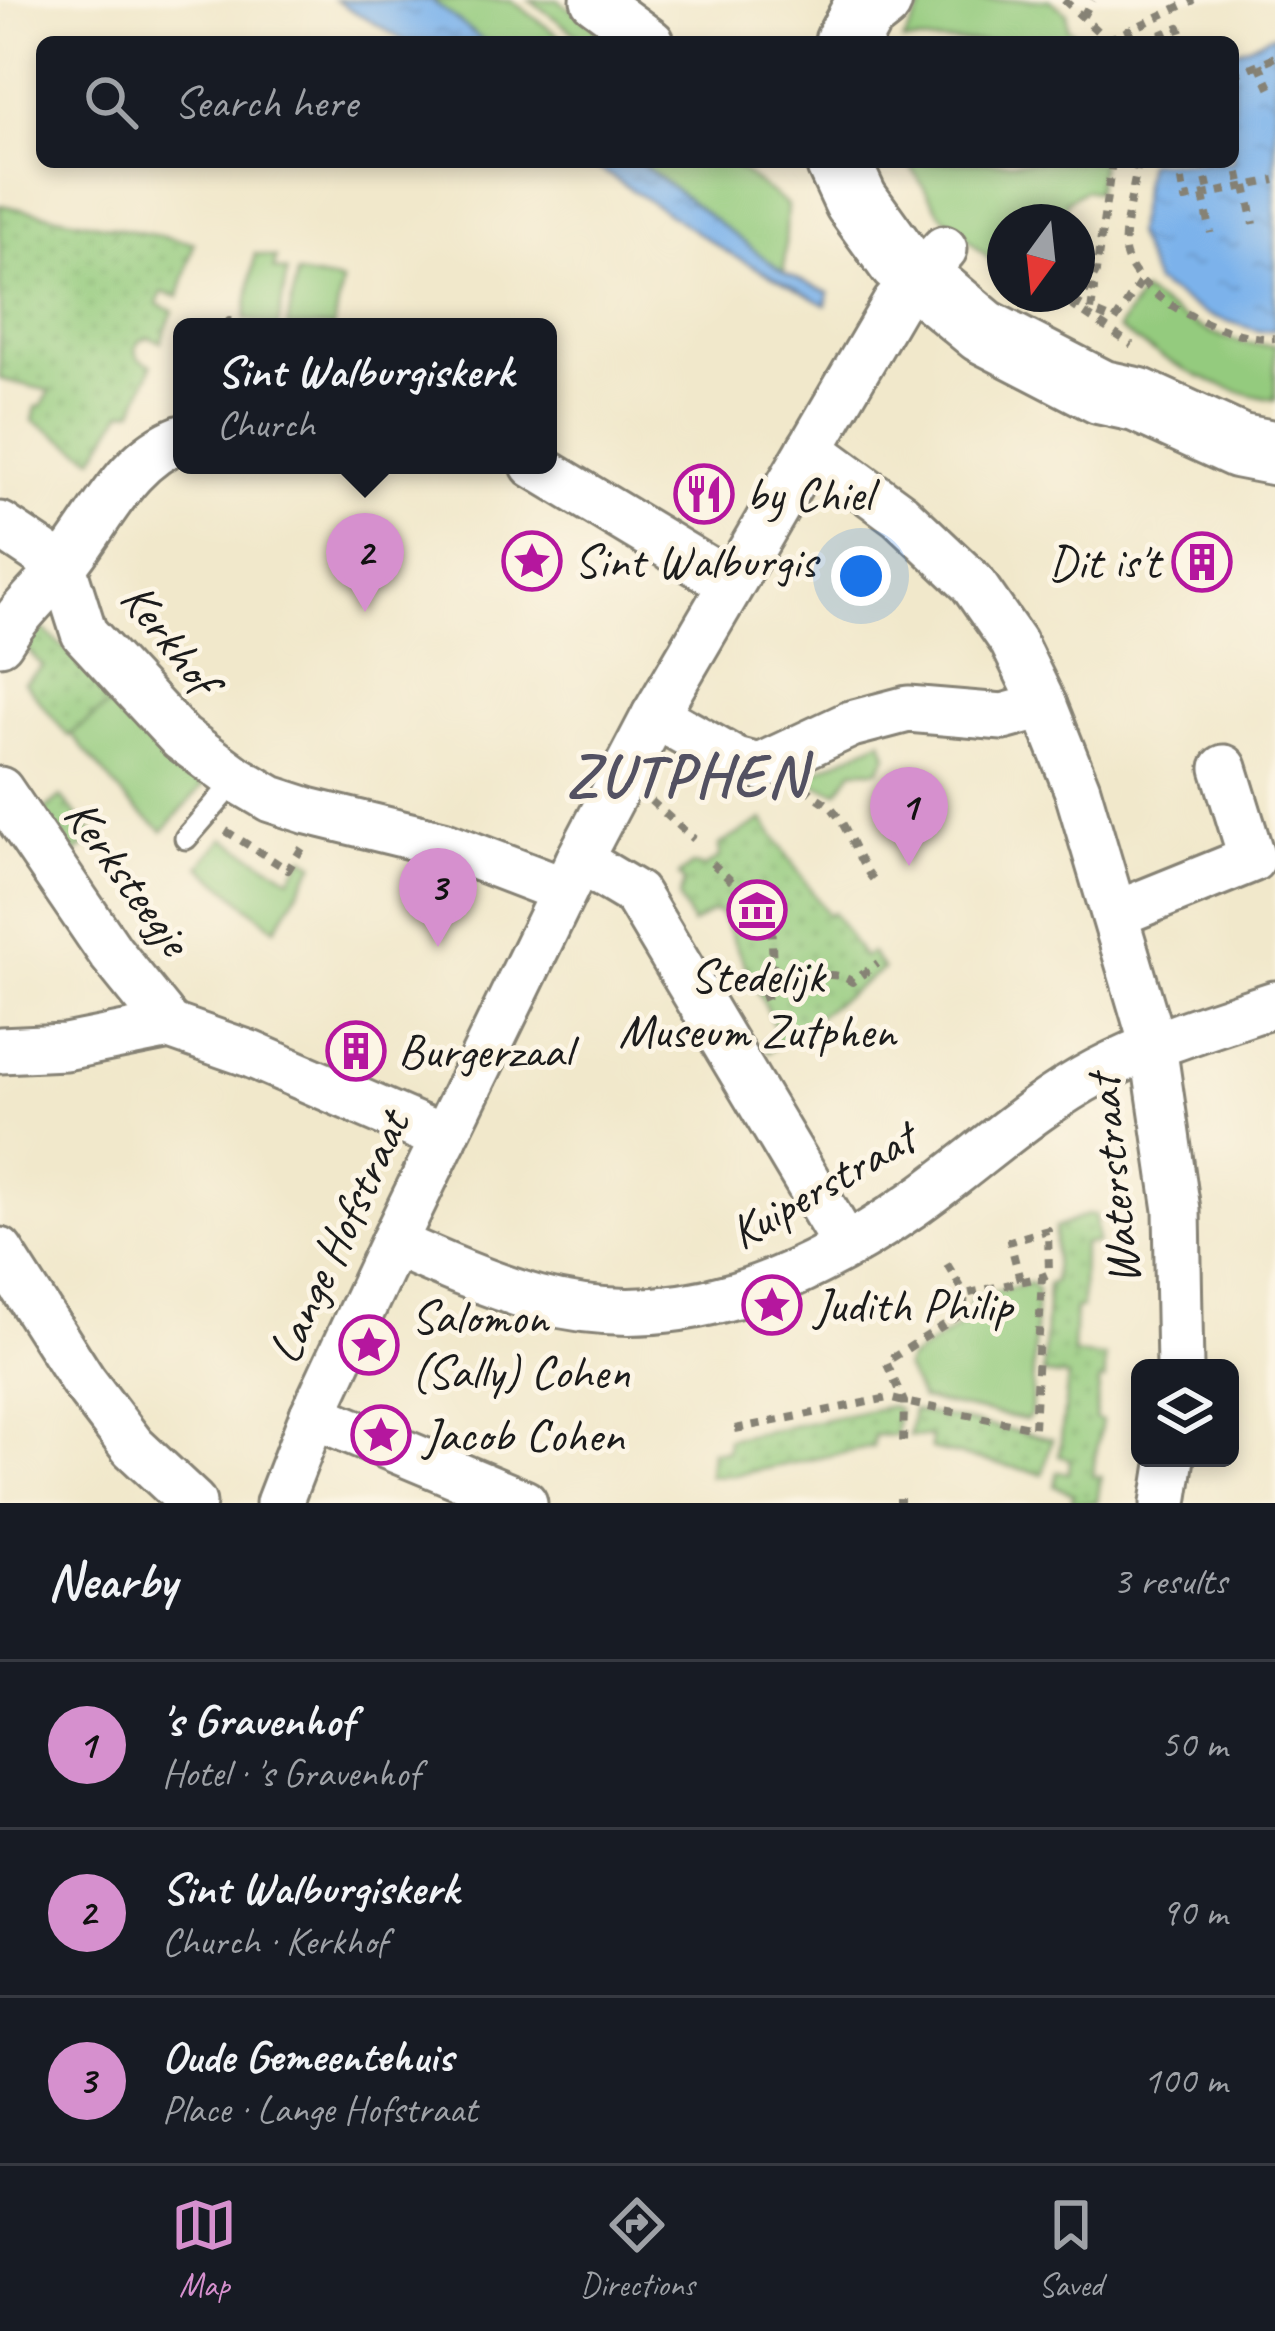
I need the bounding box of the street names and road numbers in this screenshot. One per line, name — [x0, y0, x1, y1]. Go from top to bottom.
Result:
street label: Kerkhof — [108, 570, 238, 714]
street label: Kerksteegje — [51, 787, 207, 969]
street label: Waterstraat — [1072, 1066, 1154, 1288]
street label: Lange Hofstraat — [254, 1098, 424, 1372]
street label: Kuiperstraat — [718, 1105, 931, 1262]

